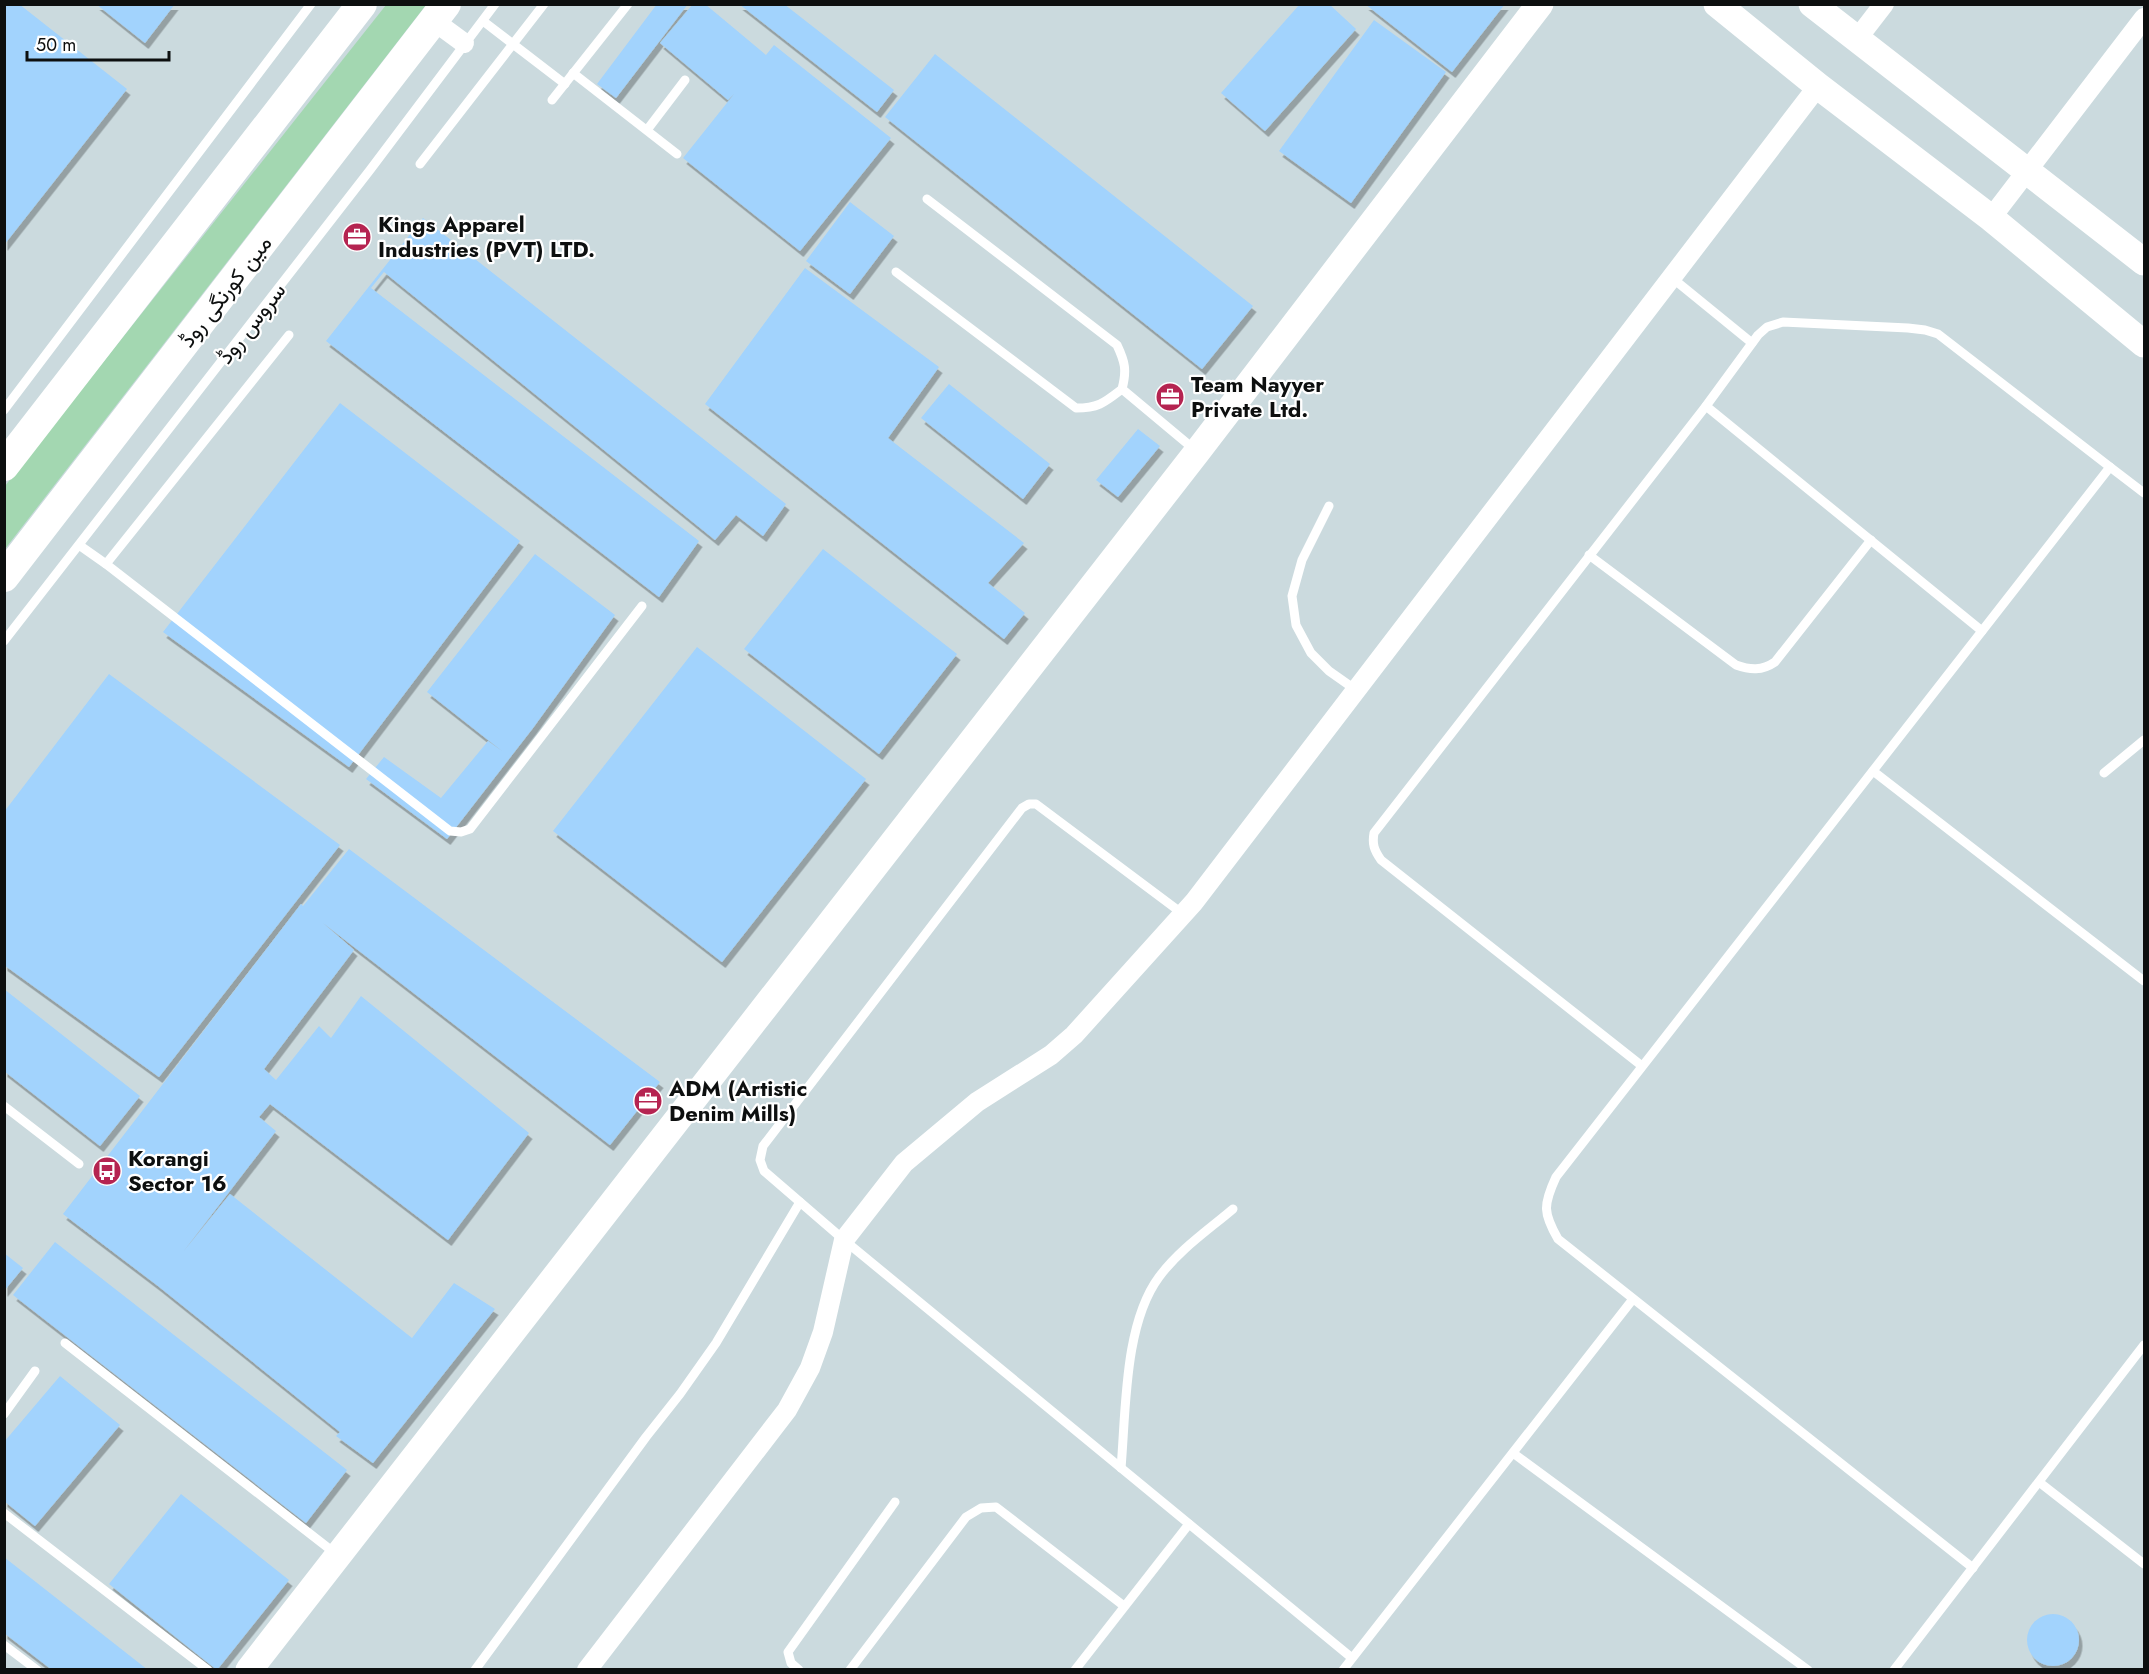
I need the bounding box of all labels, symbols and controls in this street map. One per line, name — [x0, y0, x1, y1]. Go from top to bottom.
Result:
scale bar — [27, 24, 170, 62]
text: 50 m — [36, 32, 76, 58]
place label: Kings Apparel Industries (PVT) LTD. — [378, 208, 595, 265]
office icon: Kings Apparel Industries (PVT) LTD. — [341, 221, 373, 253]
street label: مین کورنگی روڈ — [171, 228, 279, 354]
street label: سروس روڈ — [209, 276, 293, 370]
place label: Team Nayyer Private Ltd. — [1191, 368, 1324, 425]
office icon: Team Nayyer Private Ltd. — [1154, 381, 1186, 413]
place label: ADM (Artistic Denim Mills) — [668, 1072, 807, 1129]
office icon: ADM (Artistic Denim Mills) — [632, 1085, 664, 1117]
place label: Korangi Sector 16 — [128, 1142, 227, 1199]
bus stop icon: Korangi Sector 16 — [91, 1155, 123, 1187]

